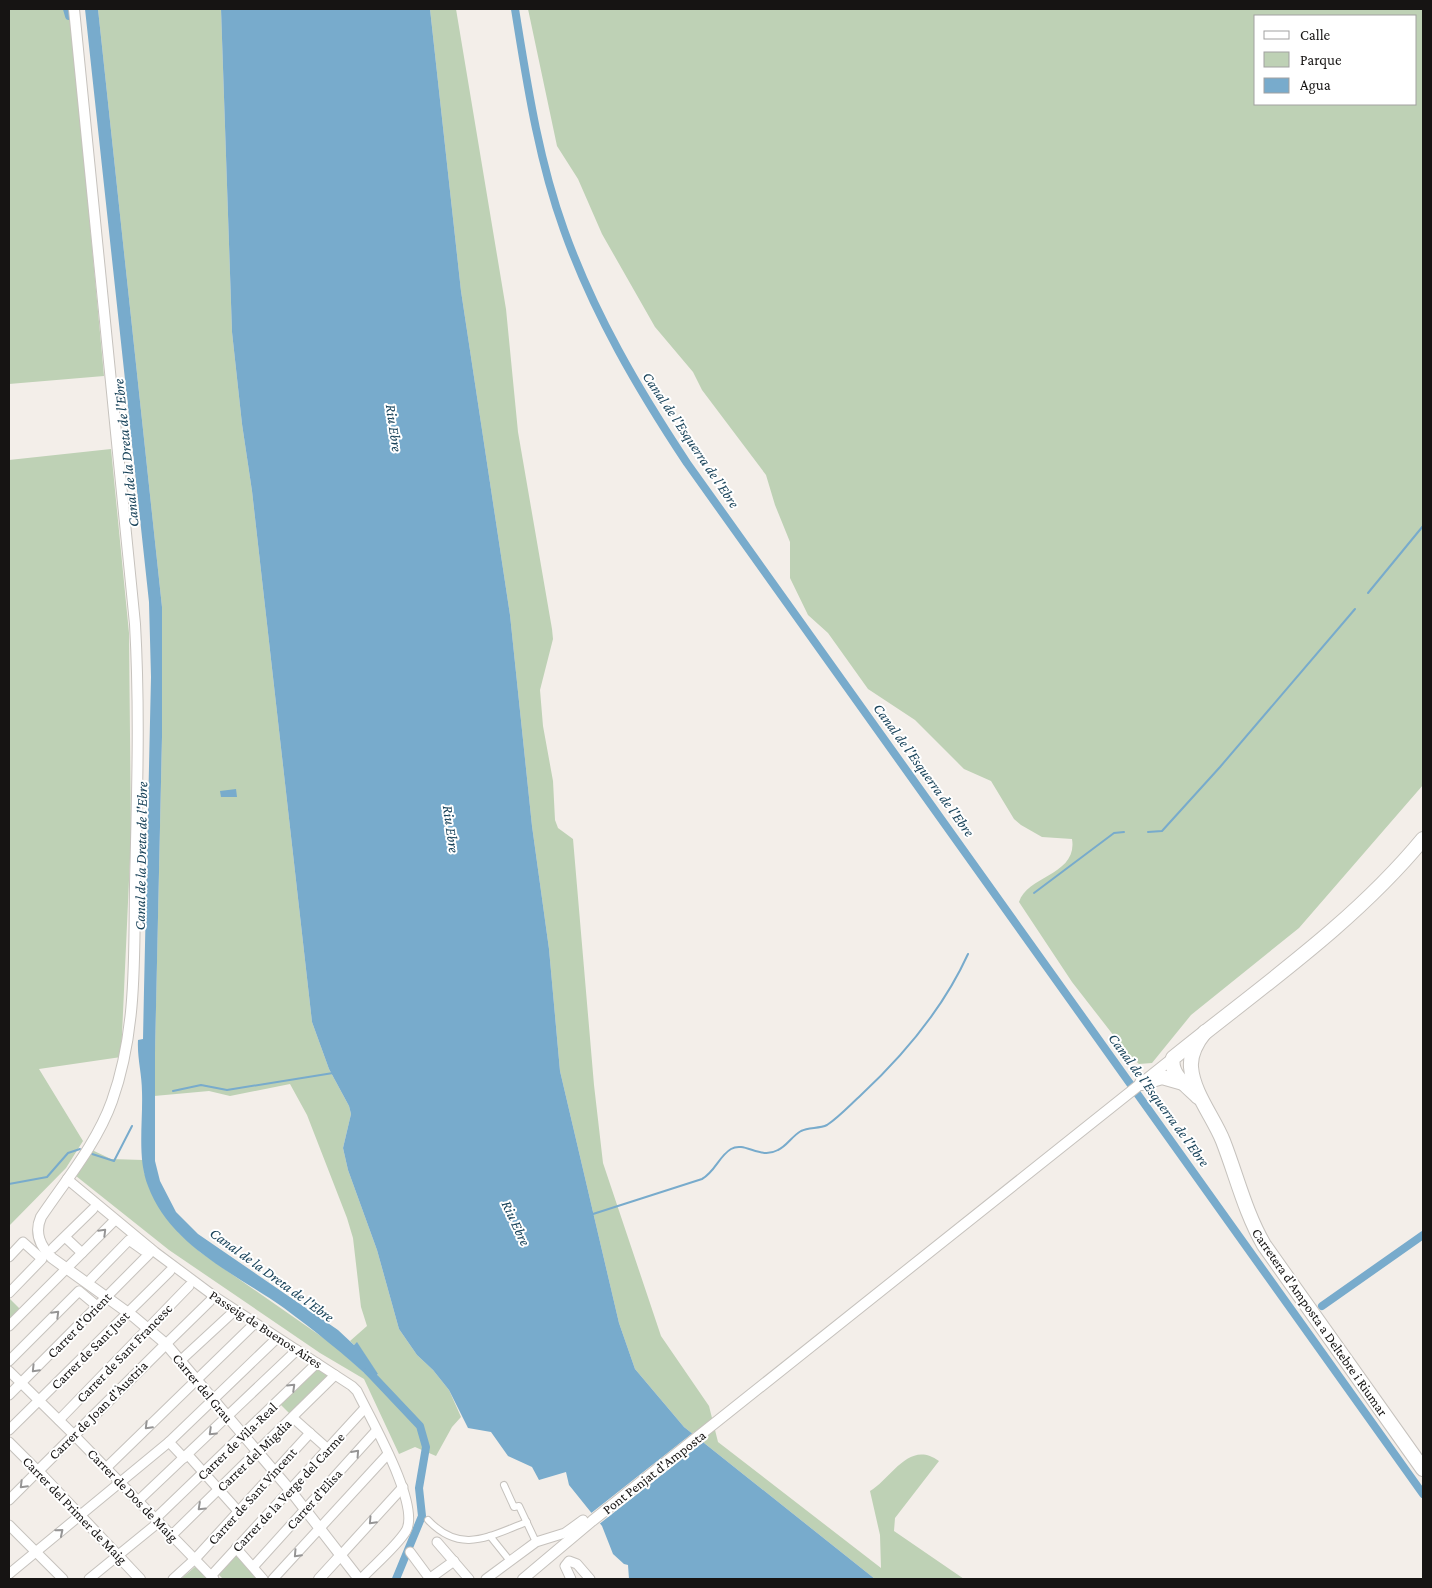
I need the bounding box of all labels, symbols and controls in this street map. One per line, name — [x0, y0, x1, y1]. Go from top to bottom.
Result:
legend — [1254, 15, 1417, 105]
text: Calle — [1300, 27, 1331, 43]
text: Parque — [1300, 52, 1342, 69]
text: Agua — [1300, 77, 1331, 94]
water label: Canal de l'Esquerra de l'Ebre — [639, 369, 743, 512]
water label: Canal de la Dreta de l'Ebre — [110, 378, 142, 528]
water label: Riu Ebre — [383, 403, 405, 453]
water label: Canal de l'Esquerra de l'Ebre — [870, 700, 978, 840]
water label: Canal de la Dreta de l'Ebre — [132, 781, 150, 931]
water label: Riu Ebre — [440, 804, 462, 854]
water label: Canal de l'Esquerra de l'Ebre — [1105, 1030, 1213, 1170]
water label: Riu Ebre — [499, 1198, 534, 1248]
water label: Canal de la Dreta de l'Ebre — [207, 1225, 337, 1325]
street label: Carretera d'Amposta a Deltebre i Riumar — [1249, 1225, 1391, 1419]
one-way arrow — [97, 1229, 106, 1238]
street label: Passeig de Buenos Aires — [207, 1287, 325, 1371]
street label: Carrer d'Orient — [44, 1289, 115, 1361]
street label: Carrer de Sant Francesc — [73, 1300, 175, 1406]
street label: Carrer de Sant Just — [48, 1307, 133, 1392]
one-way arrow — [50, 1311, 59, 1320]
street label: Carrer del Grau — [169, 1350, 237, 1426]
street label: Carrer de Joan d'Àustria — [45, 1357, 151, 1463]
one-way arrow — [32, 1364, 41, 1373]
one-way arrow — [286, 1384, 295, 1393]
street label: Carrer de Vila-Real — [194, 1399, 280, 1483]
street label: Carrer del Migdia — [213, 1415, 295, 1495]
one-way arrow — [145, 1421, 154, 1430]
one-way arrow — [208, 1426, 217, 1435]
street label: Pont Penjat d'Amposta — [599, 1426, 710, 1518]
street label: Carrer de la Verge del Carme — [228, 1429, 348, 1555]
street label: Carrer de Sant Vincent — [204, 1444, 300, 1548]
street label: Carrer de Dos de Maig — [84, 1445, 182, 1545]
one-way arrow — [350, 1450, 359, 1459]
street label: Carrer del Primer de Maig — [19, 1453, 131, 1567]
street label: Carrer d'Elisa — [283, 1465, 346, 1532]
one-way arrow — [20, 1480, 29, 1489]
one-way arrow — [197, 1501, 206, 1510]
one-way arrow — [369, 1515, 378, 1524]
one-way arrow — [55, 1529, 64, 1538]
one-way arrow — [294, 1548, 303, 1557]

